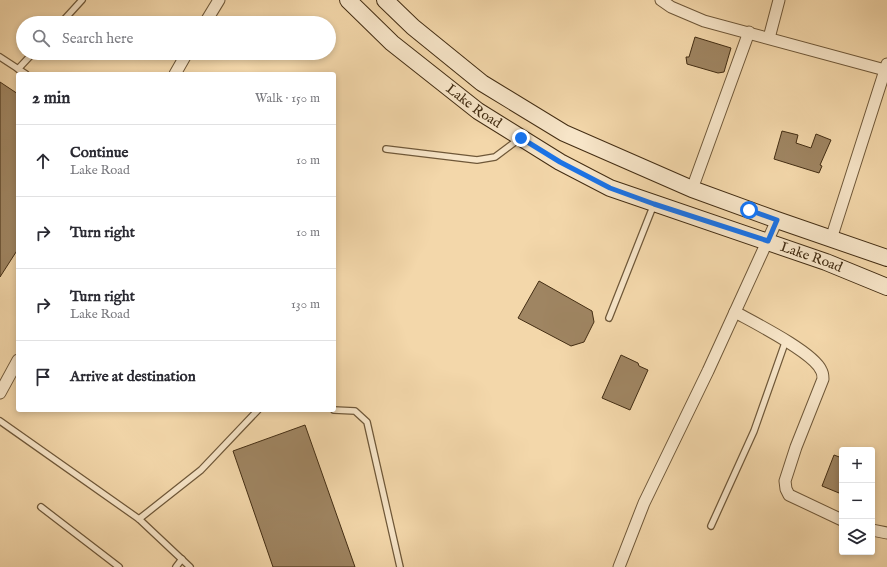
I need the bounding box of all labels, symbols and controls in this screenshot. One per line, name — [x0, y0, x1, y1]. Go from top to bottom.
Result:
search box — [16, 16, 336, 60]
icon: search — [30, 27, 52, 49]
text: Search here — [62, 29, 133, 48]
street label: Lake Road — [442, 80, 505, 133]
text: 2 min — [32, 88, 70, 109]
text: Walk · 150 m — [255, 90, 320, 107]
route end — [512, 129, 530, 147]
text: Continue — [70, 143, 128, 162]
icon: ahead — [32, 150, 54, 172]
text: 10 m — [296, 152, 320, 169]
text: Lake Road — [70, 162, 130, 179]
route start — [740, 201, 758, 219]
icon: right — [32, 222, 54, 244]
text: Turn right — [70, 223, 135, 242]
text: 10 m — [296, 224, 320, 241]
street label: Lake Road — [778, 238, 846, 277]
text: Turn right — [70, 287, 135, 306]
icon: right — [32, 294, 54, 316]
text: 130 m — [291, 296, 320, 313]
text: Lake Road — [70, 306, 130, 323]
icon: arrive — [32, 366, 54, 388]
text: Arrive at destination — [70, 367, 196, 386]
map controls — [839, 447, 875, 555]
button: + — [839, 447, 875, 483]
button: − — [839, 483, 875, 519]
button: layers — [839, 519, 875, 555]

